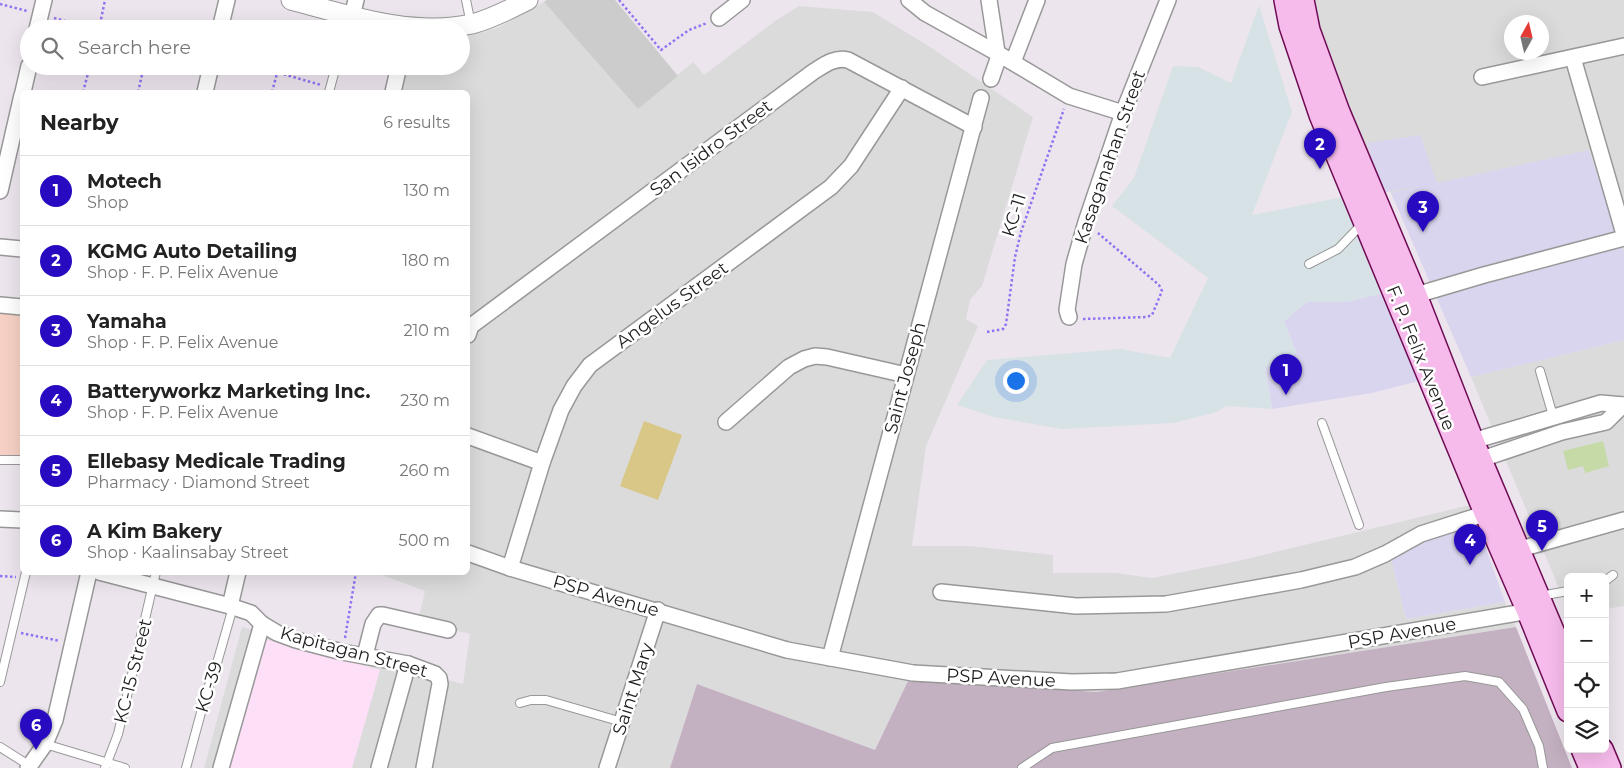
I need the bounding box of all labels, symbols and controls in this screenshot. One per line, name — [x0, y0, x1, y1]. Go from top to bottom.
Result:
north arrow — [1504, 15, 1549, 60]
search box — [20, 20, 470, 75]
icon: search — [38, 34, 66, 62]
text: Search here — [78, 36, 191, 59]
street label: Kasaganahan Street — [1070, 67, 1150, 247]
street label: San Isidro Street — [646, 95, 776, 201]
text: Nearby — [40, 110, 119, 135]
text: 6 results — [383, 113, 450, 132]
pin: 2 — [1304, 128, 1336, 169]
text: Motech — [87, 170, 162, 193]
text: 1 — [53, 181, 59, 200]
text: 130 m — [403, 181, 450, 200]
street label: KC-11 — [997, 191, 1031, 239]
pin: 3 — [1407, 191, 1439, 232]
text: Shop — [87, 193, 129, 212]
text: KGMG Auto Detailing — [87, 240, 297, 263]
text: 2 — [51, 251, 61, 270]
text: 180 m — [402, 251, 450, 270]
street label: Angelus Street — [612, 257, 732, 353]
text: Shop · F. P. Felix Avenue — [87, 263, 278, 282]
street label: F. P. Felix Avenue — [1382, 282, 1460, 434]
text: Yamaha — [87, 310, 167, 333]
street label: Saint Joseph — [879, 320, 931, 436]
text: 3 — [51, 321, 61, 340]
text: 210 m — [403, 321, 450, 340]
text: Shop · F. P. Felix Avenue — [87, 333, 278, 352]
pin: 1 — [1270, 354, 1302, 395]
your location — [1003, 368, 1029, 394]
text: Batteryworkz Marketing Inc. — [87, 380, 370, 403]
text: 4 — [50, 391, 62, 410]
text: 230 m — [400, 391, 450, 410]
text: Shop · F. P. Felix Avenue — [87, 403, 278, 422]
text: Ellebasy Medicale Trading — [87, 450, 346, 473]
text: 5 — [51, 461, 61, 480]
text: 260 m — [399, 461, 450, 480]
text: Pharmacy · Diamond Street — [87, 473, 310, 492]
pin: 5 — [1526, 510, 1558, 551]
text: A Kim Bakery — [87, 520, 222, 543]
pin: 4 — [1454, 524, 1486, 565]
text: 6 — [51, 531, 61, 550]
text: 500 m — [399, 531, 450, 550]
text: Shop · Kaalinsabay Street — [87, 543, 289, 562]
street label: PSP Avenue — [550, 570, 662, 622]
map controls — [1564, 573, 1609, 753]
button: + — [1564, 573, 1609, 618]
street label: PSP Avenue — [1346, 613, 1458, 653]
street label: KC-15 Street — [109, 616, 157, 726]
button: − — [1564, 618, 1609, 663]
street label: Kapitagan Street — [278, 622, 430, 682]
street label: Saint Mary — [608, 640, 658, 738]
street label: KC-39 — [191, 659, 227, 715]
button: locate — [1564, 663, 1609, 708]
street label: PSP Avenue — [946, 664, 1056, 692]
button: layers — [1564, 708, 1609, 753]
pin: 6 — [20, 709, 52, 750]

